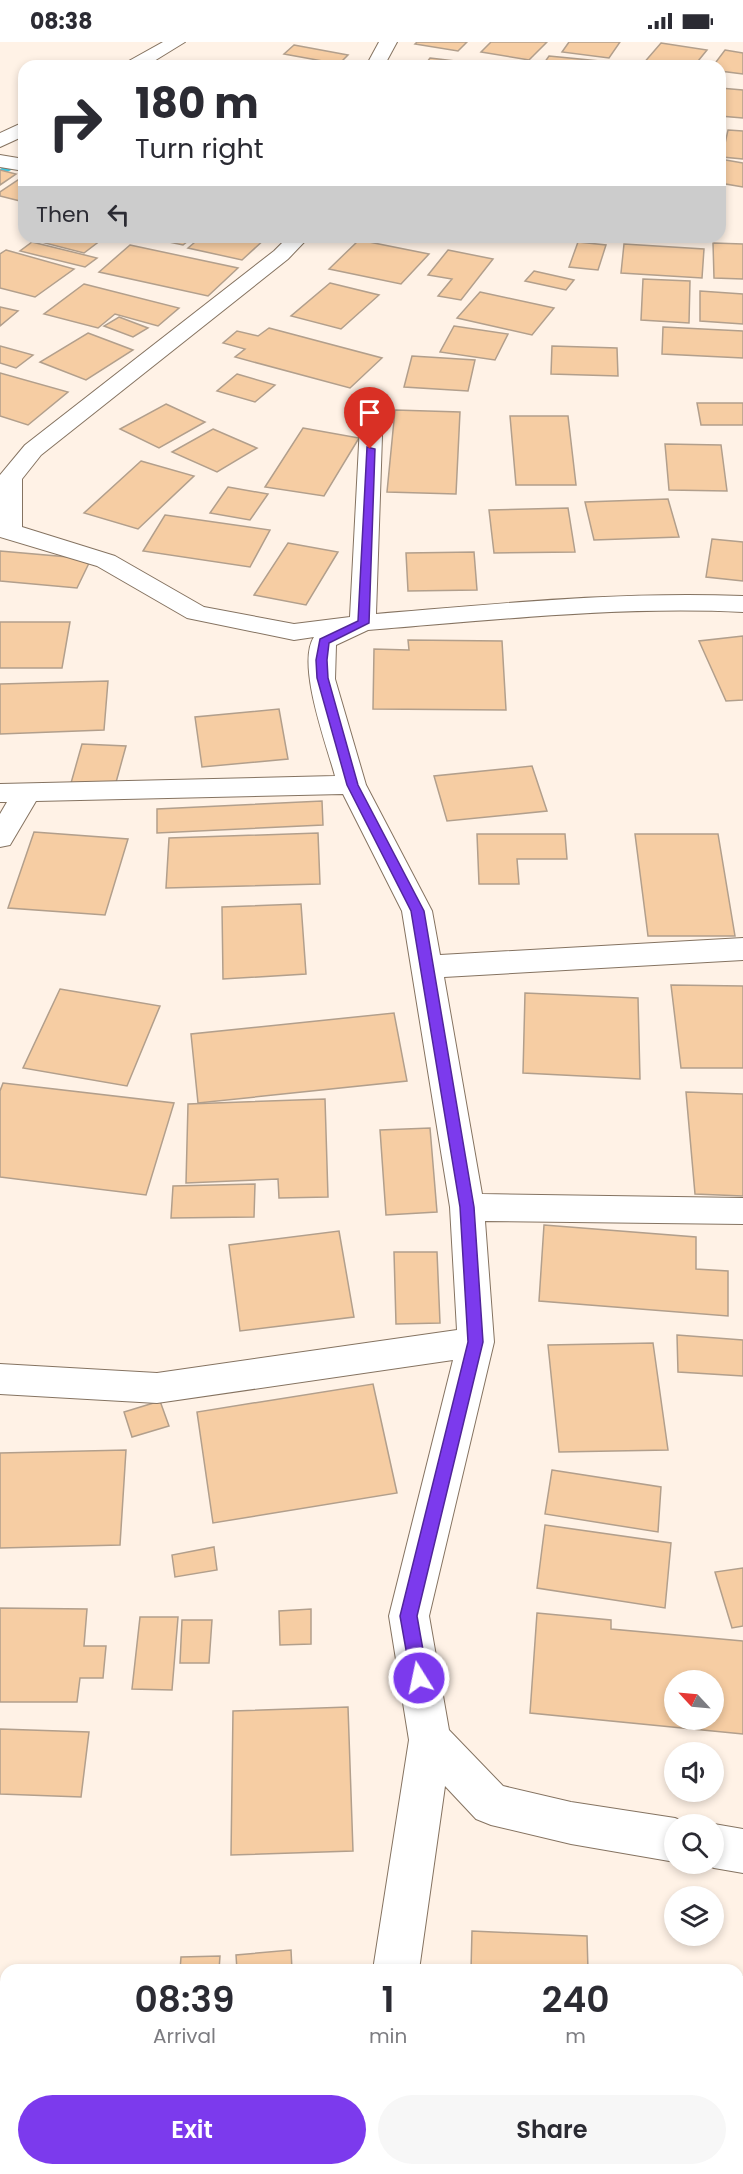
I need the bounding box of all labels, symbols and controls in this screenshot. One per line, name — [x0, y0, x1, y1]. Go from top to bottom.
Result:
text: 08:38 — [30, 6, 92, 37]
text: 180 m — [135, 74, 259, 133]
icon: right — [36, 84, 114, 162]
text: Turn right — [135, 130, 264, 167]
icon: left — [102, 198, 135, 231]
text: Then — [36, 199, 90, 230]
pin — [344, 387, 395, 449]
icon: arrive — [353, 396, 386, 429]
position arrow — [387, 1646, 451, 1710]
north arrow — [664, 1670, 724, 1730]
map controls — [664, 1670, 724, 1946]
button: sound — [664, 1742, 724, 1802]
button: search — [664, 1814, 724, 1874]
button: layers — [664, 1886, 724, 1946]
text: 08:39 — [134, 1974, 234, 2025]
text: 1 — [382, 1974, 395, 2025]
text: 240 — [542, 1974, 609, 2025]
text: Arrival — [153, 2022, 216, 2050]
text: min — [369, 2022, 407, 2050]
text: m — [565, 2022, 586, 2050]
button: Exit — [18, 2095, 366, 2164]
button: Share — [378, 2095, 726, 2164]

